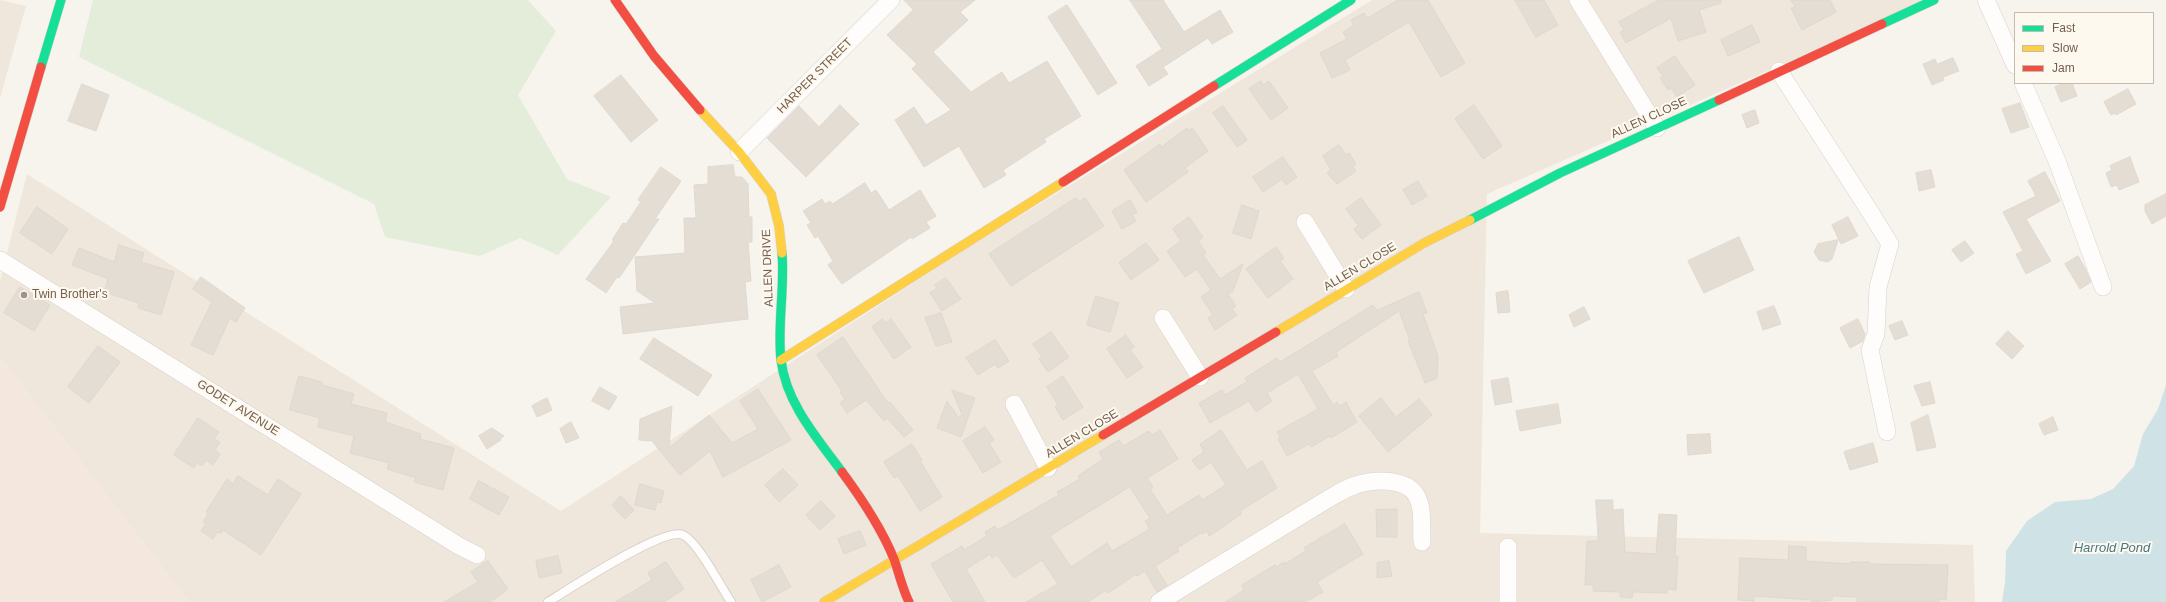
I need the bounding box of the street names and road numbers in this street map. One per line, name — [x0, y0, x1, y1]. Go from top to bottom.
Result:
street label: HARPER STREET — [774, 35, 856, 117]
street label: ALLEN CLOSE — [1609, 94, 1689, 142]
street label: ALLEN DRIVE — [759, 229, 777, 307]
street label: ALLEN CLOSE — [1321, 240, 1399, 294]
street label: GODET AVENUE — [194, 377, 282, 439]
street label: ALLEN CLOSE — [1043, 407, 1121, 461]

